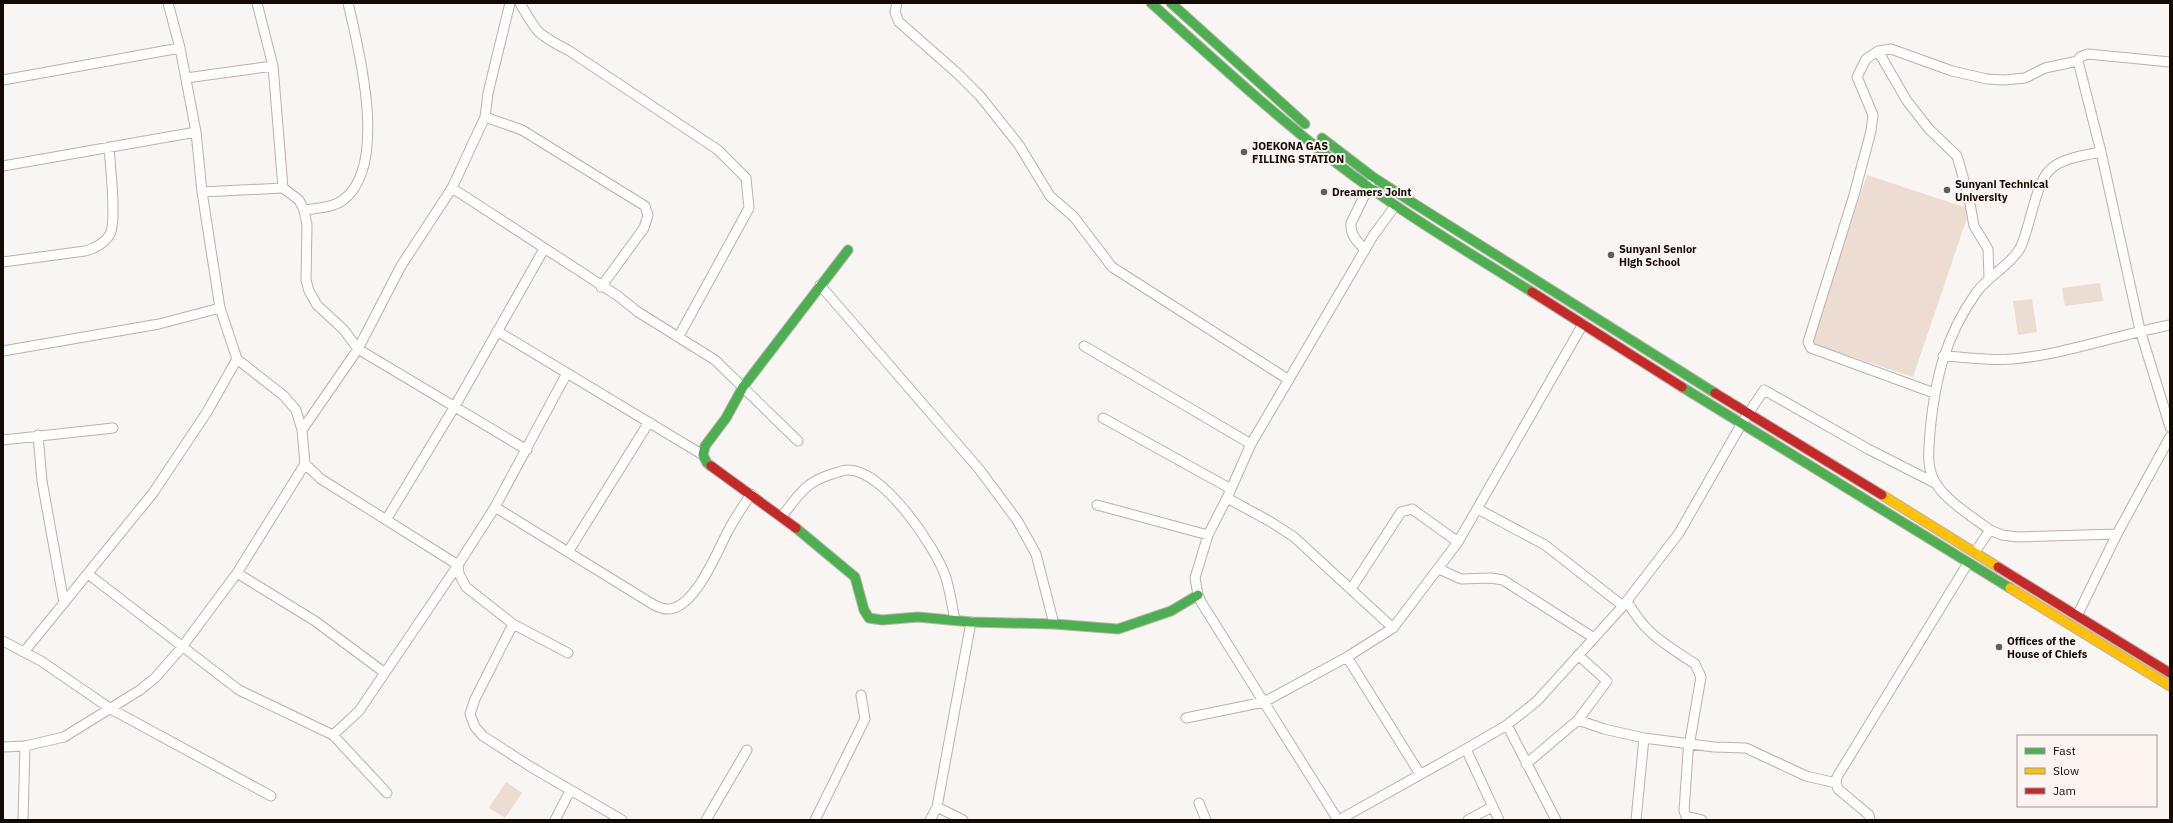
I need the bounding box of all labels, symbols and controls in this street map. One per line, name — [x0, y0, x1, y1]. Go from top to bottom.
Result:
place label: JOEKONA GAS FILLING STATION — [1252, 139, 1344, 166]
marker: JOEKONA GAS FILLING STATION — [1239, 147, 1249, 157]
place label: Sunyani Technical University — [1955, 177, 2049, 204]
place label: Dreamers Joint — [1332, 185, 1411, 199]
marker: Sunyani Technical University — [1942, 185, 1952, 195]
marker: Dreamers Joint — [1319, 187, 1329, 197]
place label: Sunyani Senior High School — [1619, 242, 1697, 269]
marker: Sunyani Senior High School — [1606, 250, 1616, 260]
place label: Offices of the House of Chiefs — [2007, 634, 2088, 661]
marker: Offices of the House of Chiefs — [1994, 642, 2004, 652]
legend — [2017, 735, 2157, 807]
text: Fast — [2053, 743, 2076, 758]
text: Slow — [2053, 763, 2079, 778]
text: Jam — [2053, 783, 2076, 798]

